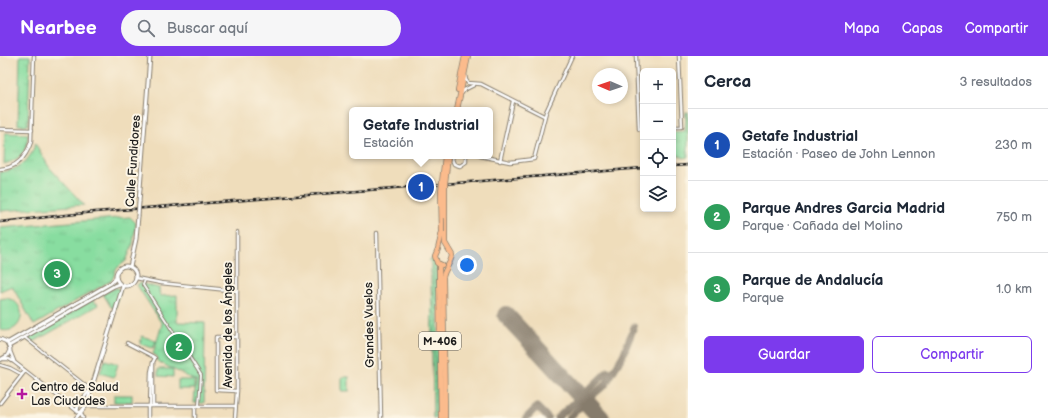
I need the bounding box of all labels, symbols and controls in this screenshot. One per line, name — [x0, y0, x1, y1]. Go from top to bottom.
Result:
search box — [121, 10, 401, 46]
text: Nearbee — [20, 17, 97, 40]
icon: search — [135, 17, 157, 39]
text: Buscar aquí — [167, 19, 248, 38]
text: Mapa — [844, 20, 880, 37]
text: Capas — [902, 20, 943, 37]
text: Compartir — [965, 20, 1028, 37]
north arrow — [592, 68, 628, 104]
map controls — [640, 68, 676, 212]
button: + — [640, 68, 676, 104]
text: Cerca — [704, 72, 751, 92]
text: 3 resultados — [960, 74, 1032, 90]
button: − — [640, 104, 676, 140]
popup — [349, 107, 493, 159]
street label: Calle Fundidores — [123, 115, 144, 207]
text: Getafe Industrial — [363, 116, 479, 135]
text: Getafe Industrial — [742, 127, 858, 146]
text: Estación — [363, 135, 414, 151]
text: 1 — [714, 137, 720, 153]
text: 230 m — [995, 137, 1032, 153]
button: locate — [640, 140, 676, 176]
text: Estación · Paseo de John Lennon — [742, 146, 935, 162]
pin: 1 — [408, 172, 434, 202]
button: layers — [640, 176, 676, 212]
text: Parque Andres Garcia Madrid — [742, 199, 945, 218]
text: 2 — [713, 209, 721, 225]
text: 750 m — [996, 209, 1032, 225]
text: Parque · Cañada del Molino — [742, 218, 903, 234]
your location — [457, 255, 477, 275]
pin: 3 — [44, 259, 70, 289]
street label: Avenida de los Ángeles — [219, 262, 236, 388]
text: Parque de Andalucía — [742, 271, 883, 290]
text: 3 — [713, 281, 721, 297]
text: 1.0 km — [996, 281, 1032, 297]
street label: Grandes Vuelos — [361, 282, 378, 368]
text: Parque — [742, 290, 784, 306]
pin: 2 — [166, 332, 192, 362]
road number: M-406 — [419, 332, 461, 350]
button: Guardar — [704, 336, 864, 373]
button: Compartir — [872, 336, 1032, 373]
place label: Centro de Salud Las Ciudades — [31, 380, 119, 409]
marker: Centro de Salud Las Ciudades — [16, 388, 28, 400]

